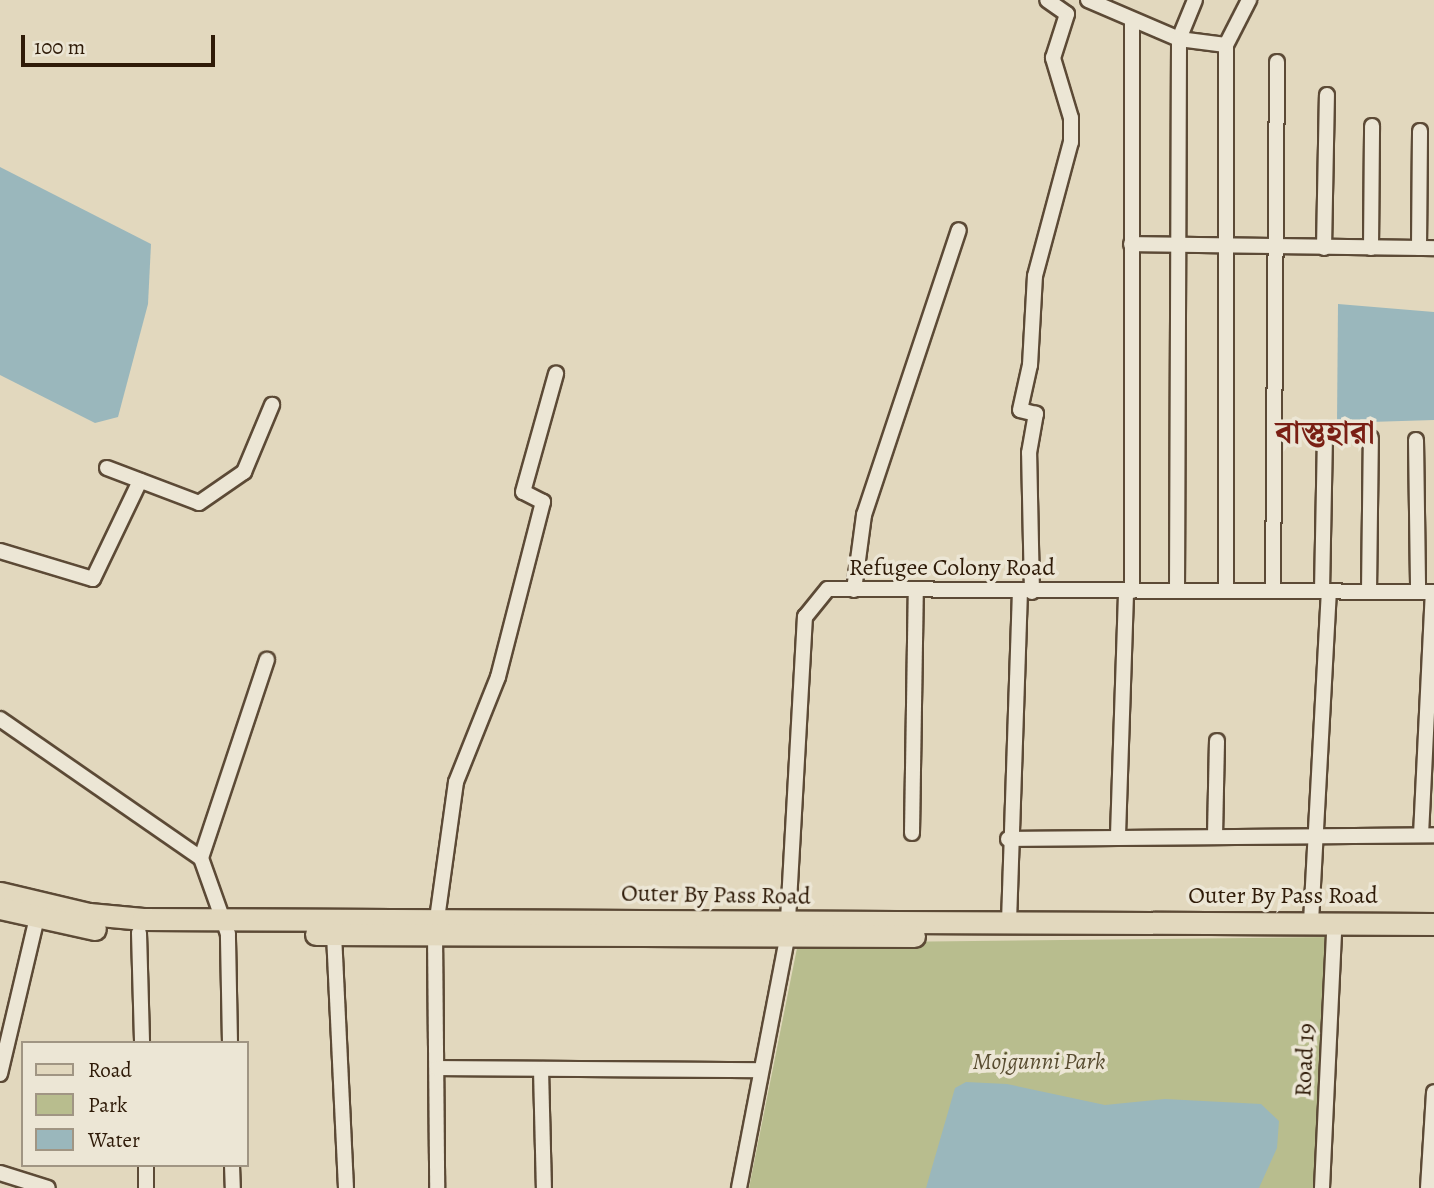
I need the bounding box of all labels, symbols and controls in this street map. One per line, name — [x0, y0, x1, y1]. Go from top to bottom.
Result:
scale bar — [24, 21, 219, 65]
text: 100 m — [34, 33, 85, 61]
district label: বাস্তুহারা — [1275, 413, 1375, 451]
street label: Refugee Colony Road — [849, 554, 1055, 582]
street label: Outer By Pass Road — [621, 879, 811, 911]
street label: Outer By Pass Road — [1188, 882, 1378, 910]
street label: Road 19 — [1289, 1022, 1321, 1098]
legend — [21, 1041, 248, 1167]
park label: Mojgunni Park — [973, 1048, 1105, 1076]
text: Road — [88, 1056, 132, 1084]
text: Park — [88, 1091, 127, 1119]
text: Water — [88, 1126, 140, 1154]

